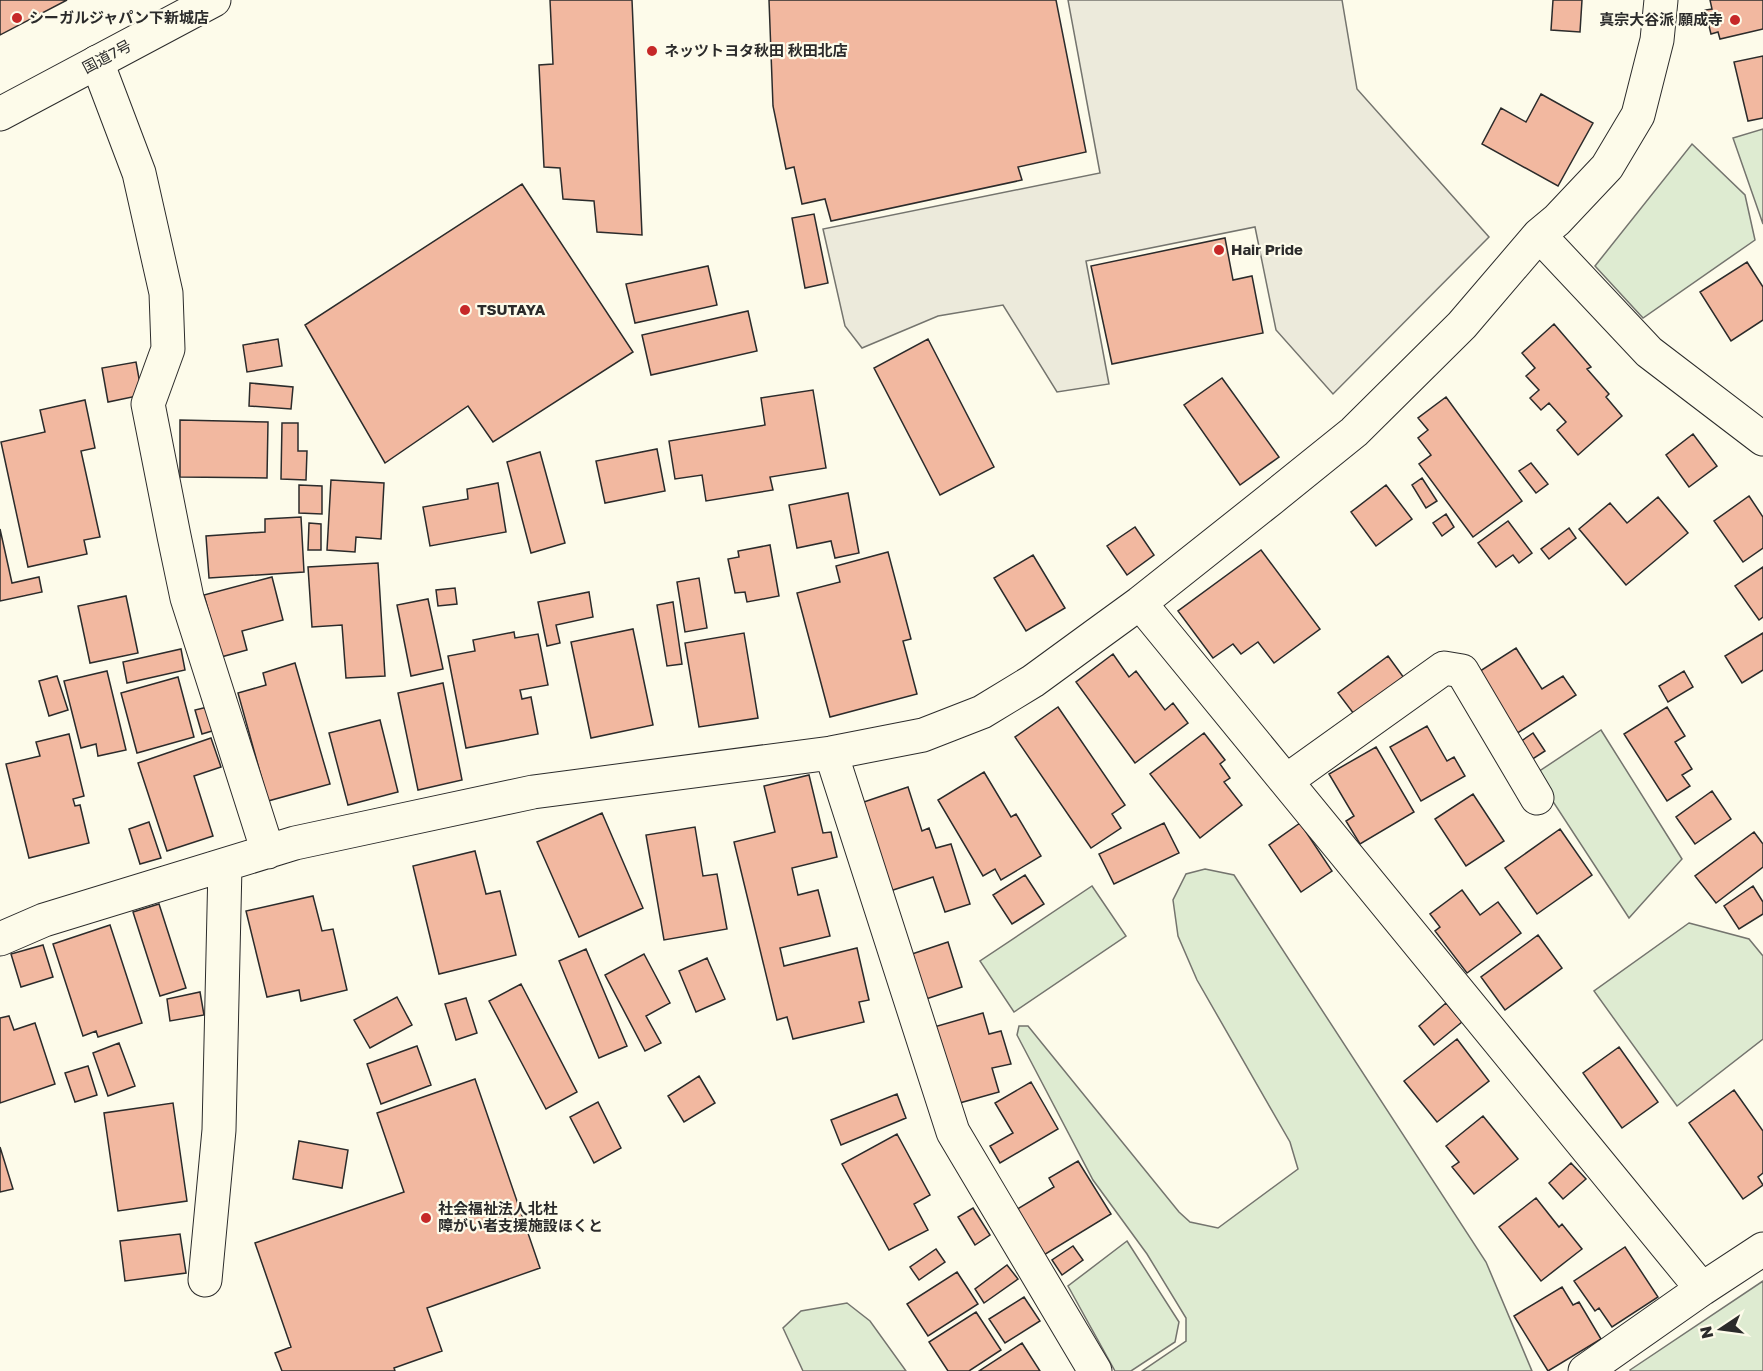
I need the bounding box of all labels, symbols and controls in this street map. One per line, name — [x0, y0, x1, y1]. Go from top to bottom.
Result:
place label: シーガルジャパン下新城店 — [29, 8, 209, 26]
place label: 真宗大谷派 願成寺 — [1599, 10, 1723, 28]
marker: シーガルジャパン下新城店 — [10, 11, 24, 25]
marker: 真宗大谷派 願成寺 — [1728, 13, 1742, 27]
street label: 国道7号 — [79, 36, 134, 76]
place label: ネッツトヨタ秋田 秋田北店 — [664, 41, 848, 59]
marker: ネッツトヨタ秋田 秋田北店 — [645, 44, 659, 58]
place label: Hair Pride — [1231, 240, 1303, 258]
marker: Hair Pride — [1212, 243, 1226, 257]
place label: TSUTAYA — [477, 300, 546, 318]
marker: TSUTAYA — [458, 303, 472, 317]
place label: 社会福祉法人北杜 障がい者支援施設ほくと — [438, 1199, 603, 1234]
marker: 社会福祉法人北杜 障がい者支援施設ほくと — [419, 1211, 433, 1225]
north arrow — [1691, 1299, 1751, 1359]
text: N — [1695, 1324, 1717, 1341]

